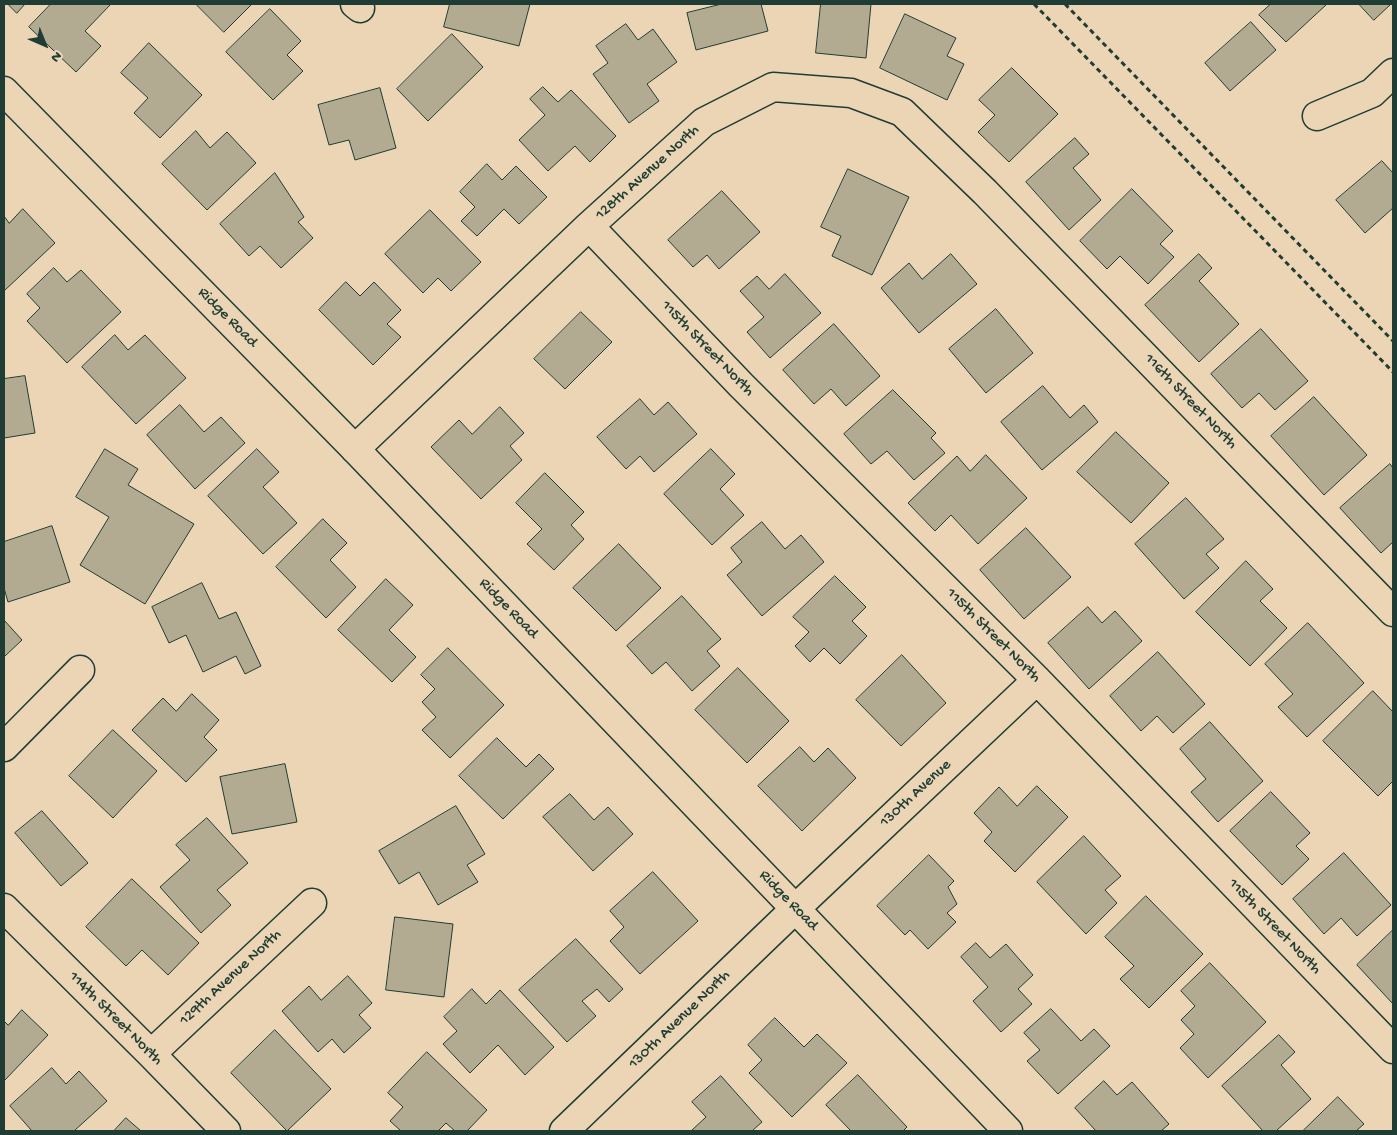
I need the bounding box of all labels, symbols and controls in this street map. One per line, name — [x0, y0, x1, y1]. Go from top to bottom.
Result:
north arrow — [20, 20, 70, 70]
text: N — [47, 47, 65, 65]
street label: 128th Avenue North — [592, 121, 704, 225]
street label: Ridge Road — [193, 284, 261, 352]
street label: 115th Street North — [656, 297, 758, 401]
street label: 116th Street North — [1139, 350, 1241, 454]
street label: Ridge Road — [474, 575, 542, 643]
street label: 115th Street North — [942, 585, 1044, 687]
street label: 130th Avenue — [876, 756, 956, 832]
street label: Ridge Road — [754, 867, 822, 935]
street label: 115th Street North — [1223, 875, 1325, 979]
street label: 129th Avenue North — [176, 926, 286, 1030]
street label: 130th Avenue North — [625, 966, 735, 1074]
street label: 114th Street North — [64, 968, 166, 1070]

